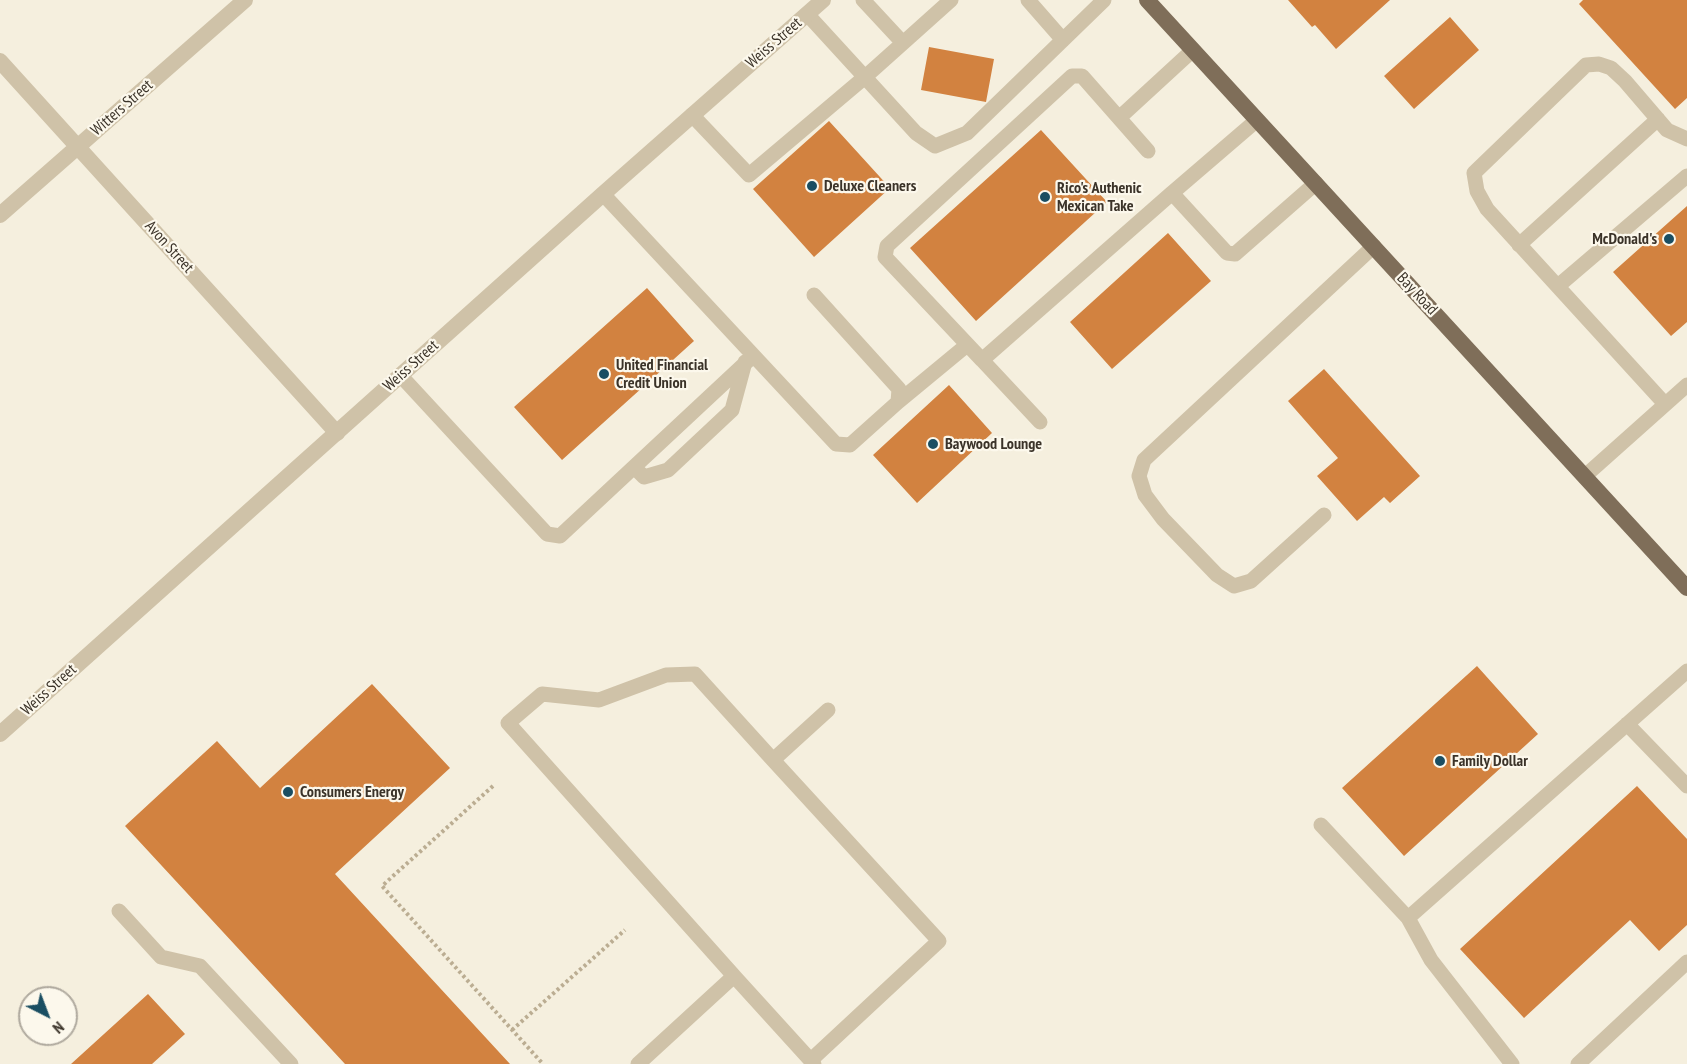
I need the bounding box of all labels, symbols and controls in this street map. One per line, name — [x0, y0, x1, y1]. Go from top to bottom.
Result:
street label: Weiss Street — [742, 14, 806, 72]
street label: Witters Street — [87, 76, 157, 140]
place label: Deluxe Cleaners — [824, 176, 916, 196]
place label: Rico's Authenic Mexican Take — [1057, 178, 1142, 216]
marker: Deluxe Cleaners — [805, 179, 819, 193]
marker: Rico's Authenic Mexican Take — [1038, 190, 1052, 204]
street label: Avon Street — [141, 217, 197, 277]
place label: McDonald's — [1592, 229, 1657, 249]
marker: McDonald's — [1662, 232, 1676, 246]
street label: Bay Road — [1393, 269, 1441, 319]
street label: Weiss Street — [379, 336, 443, 396]
place label: United Financial Credit Union — [616, 355, 708, 393]
marker: United Financial Credit Union — [597, 367, 611, 381]
place label: Baywood Lounge — [945, 434, 1042, 454]
marker: Baywood Lounge — [926, 437, 940, 451]
street label: Weiss Street — [17, 660, 81, 720]
place label: Family Dollar — [1452, 751, 1528, 771]
marker: Family Dollar — [1433, 754, 1447, 768]
place label: Consumers Energy — [300, 782, 404, 802]
marker: Consumers Energy — [281, 785, 295, 799]
north arrow — [18, 986, 78, 1046]
text: N — [49, 1018, 69, 1038]

